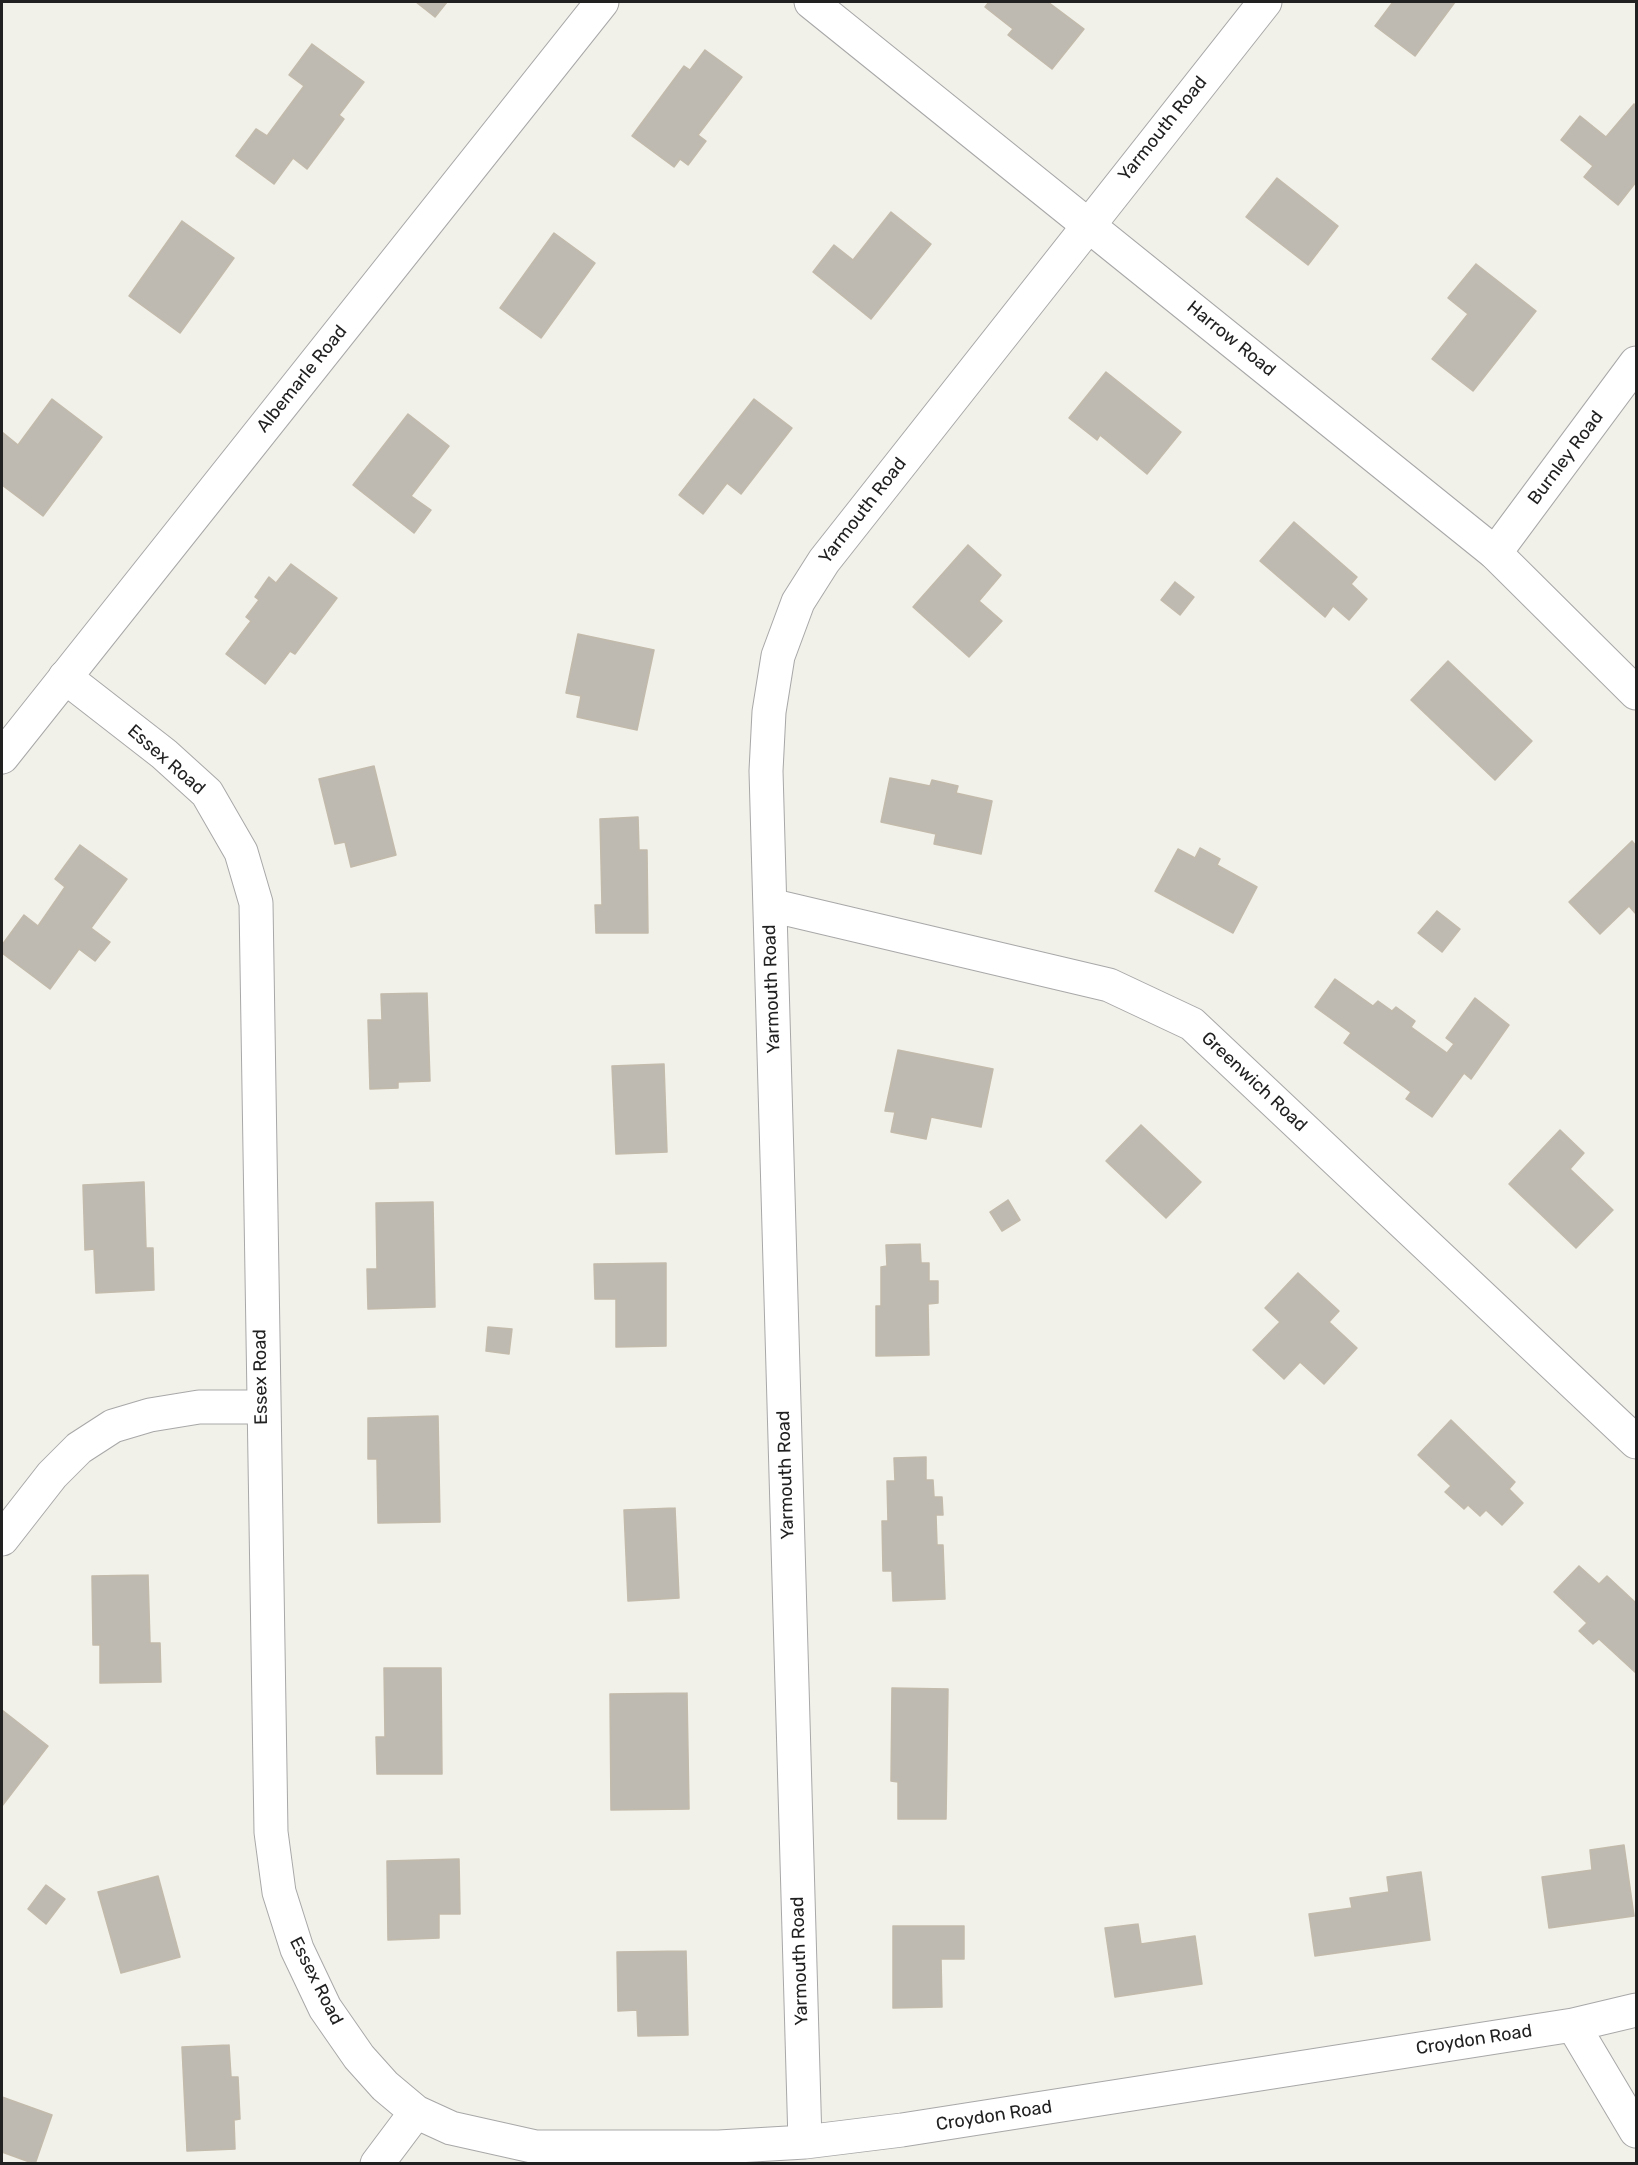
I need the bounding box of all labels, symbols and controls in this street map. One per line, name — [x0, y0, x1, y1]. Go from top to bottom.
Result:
street label: Yarmouth Road — [1114, 72, 1212, 186]
street label: Harrow Road — [1182, 297, 1280, 381]
street label: Albemarle Road — [252, 321, 352, 437]
street label: Burnley Road — [1524, 407, 1608, 509]
street label: Yarmouth Road — [815, 454, 911, 568]
street label: Essex Road — [123, 720, 209, 800]
street label: Yarmouth Road — [759, 924, 785, 1054]
street label: Greenwich Road — [1197, 1028, 1311, 1136]
street label: Essex Road — [249, 1329, 273, 1425]
street label: Yarmouth Road — [773, 1410, 799, 1540]
street label: Yarmouth Road — [787, 1896, 813, 2026]
street label: Essex Road — [285, 1933, 347, 2029]
street label: Croydon Road — [1414, 2020, 1534, 2060]
street label: Croydon Road — [934, 2096, 1054, 2136]

